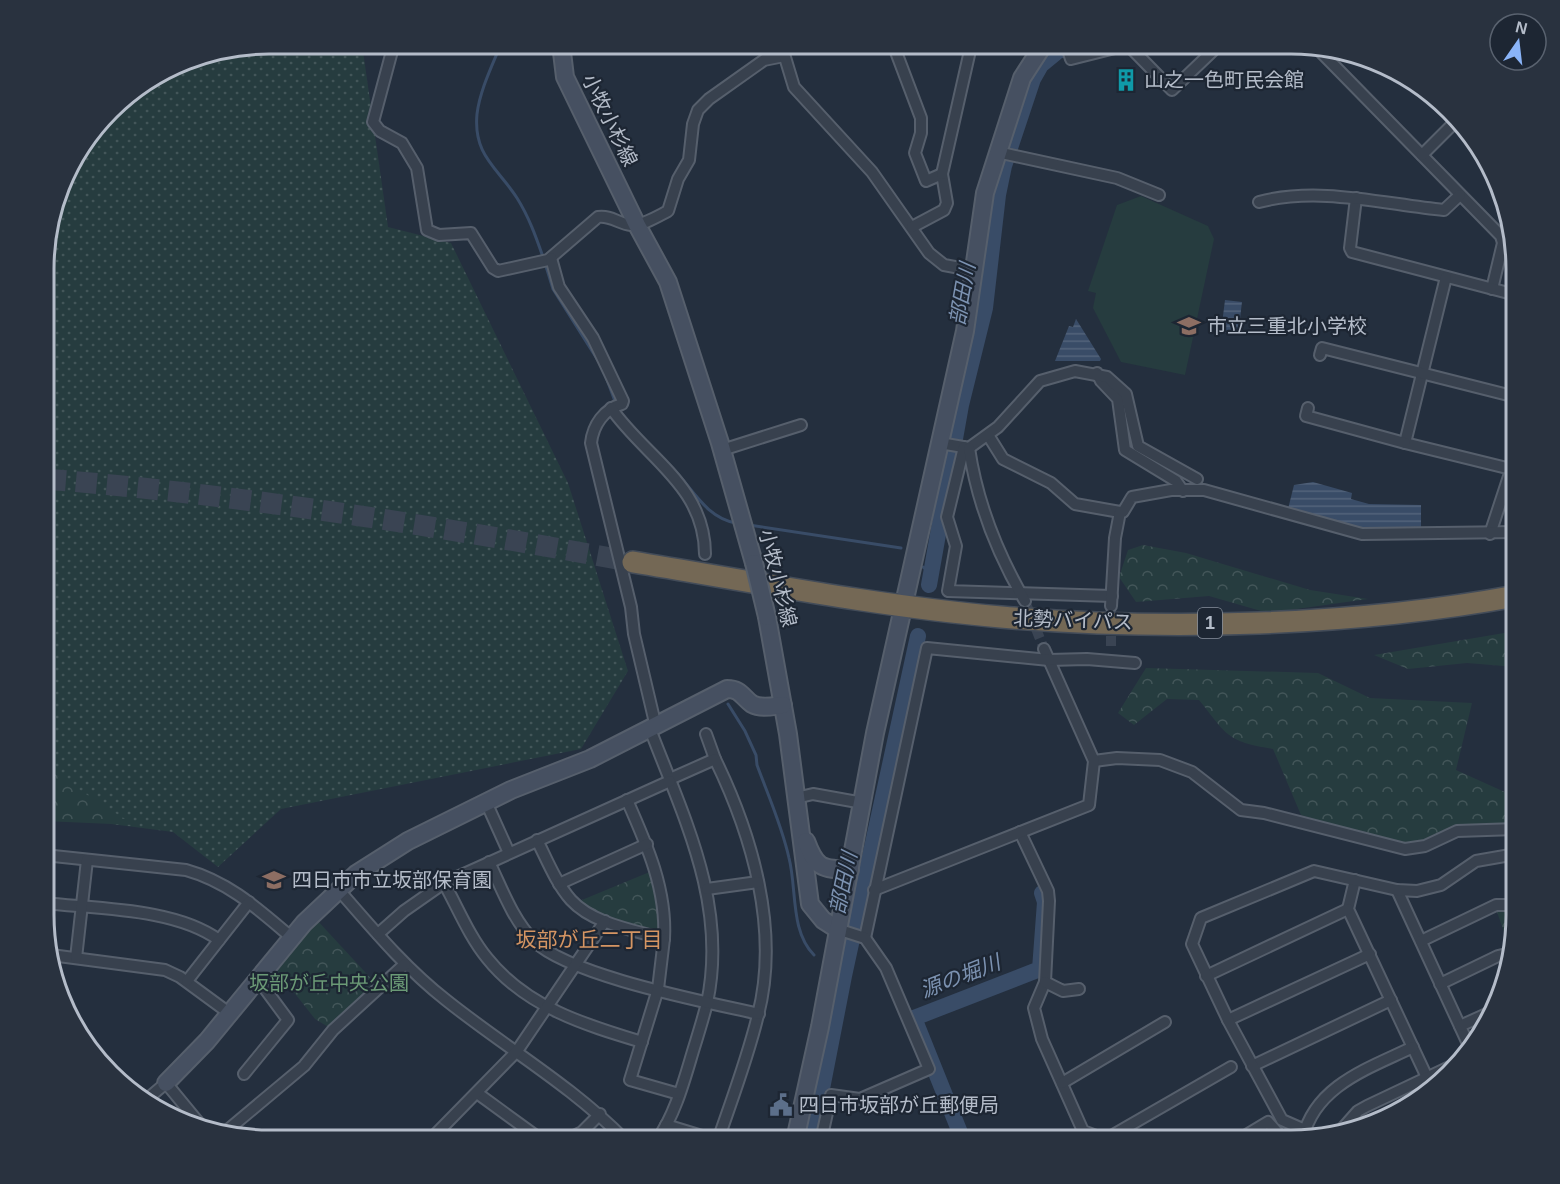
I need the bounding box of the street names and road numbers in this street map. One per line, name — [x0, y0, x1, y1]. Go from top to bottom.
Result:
street label: 小牧小杉線 — [578, 70, 642, 170]
street label: 小牧小杉線 — [755, 527, 801, 629]
street label: 北勢バイパス — [1013, 607, 1133, 633]
road number: 1 — [1198, 608, 1222, 638]

